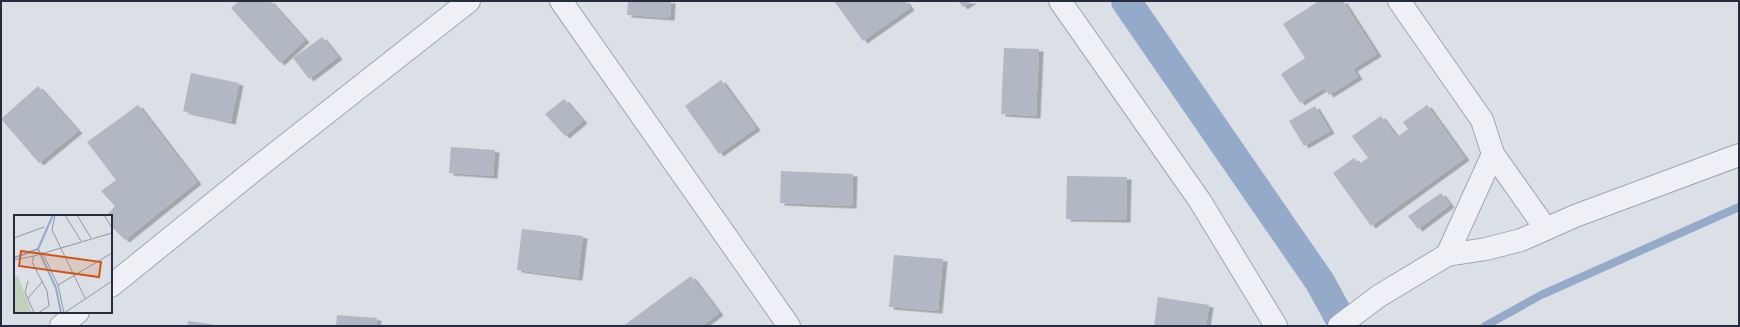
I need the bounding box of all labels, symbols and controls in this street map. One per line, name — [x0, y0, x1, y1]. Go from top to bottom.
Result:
inset map — [14, 215, 112, 313]

